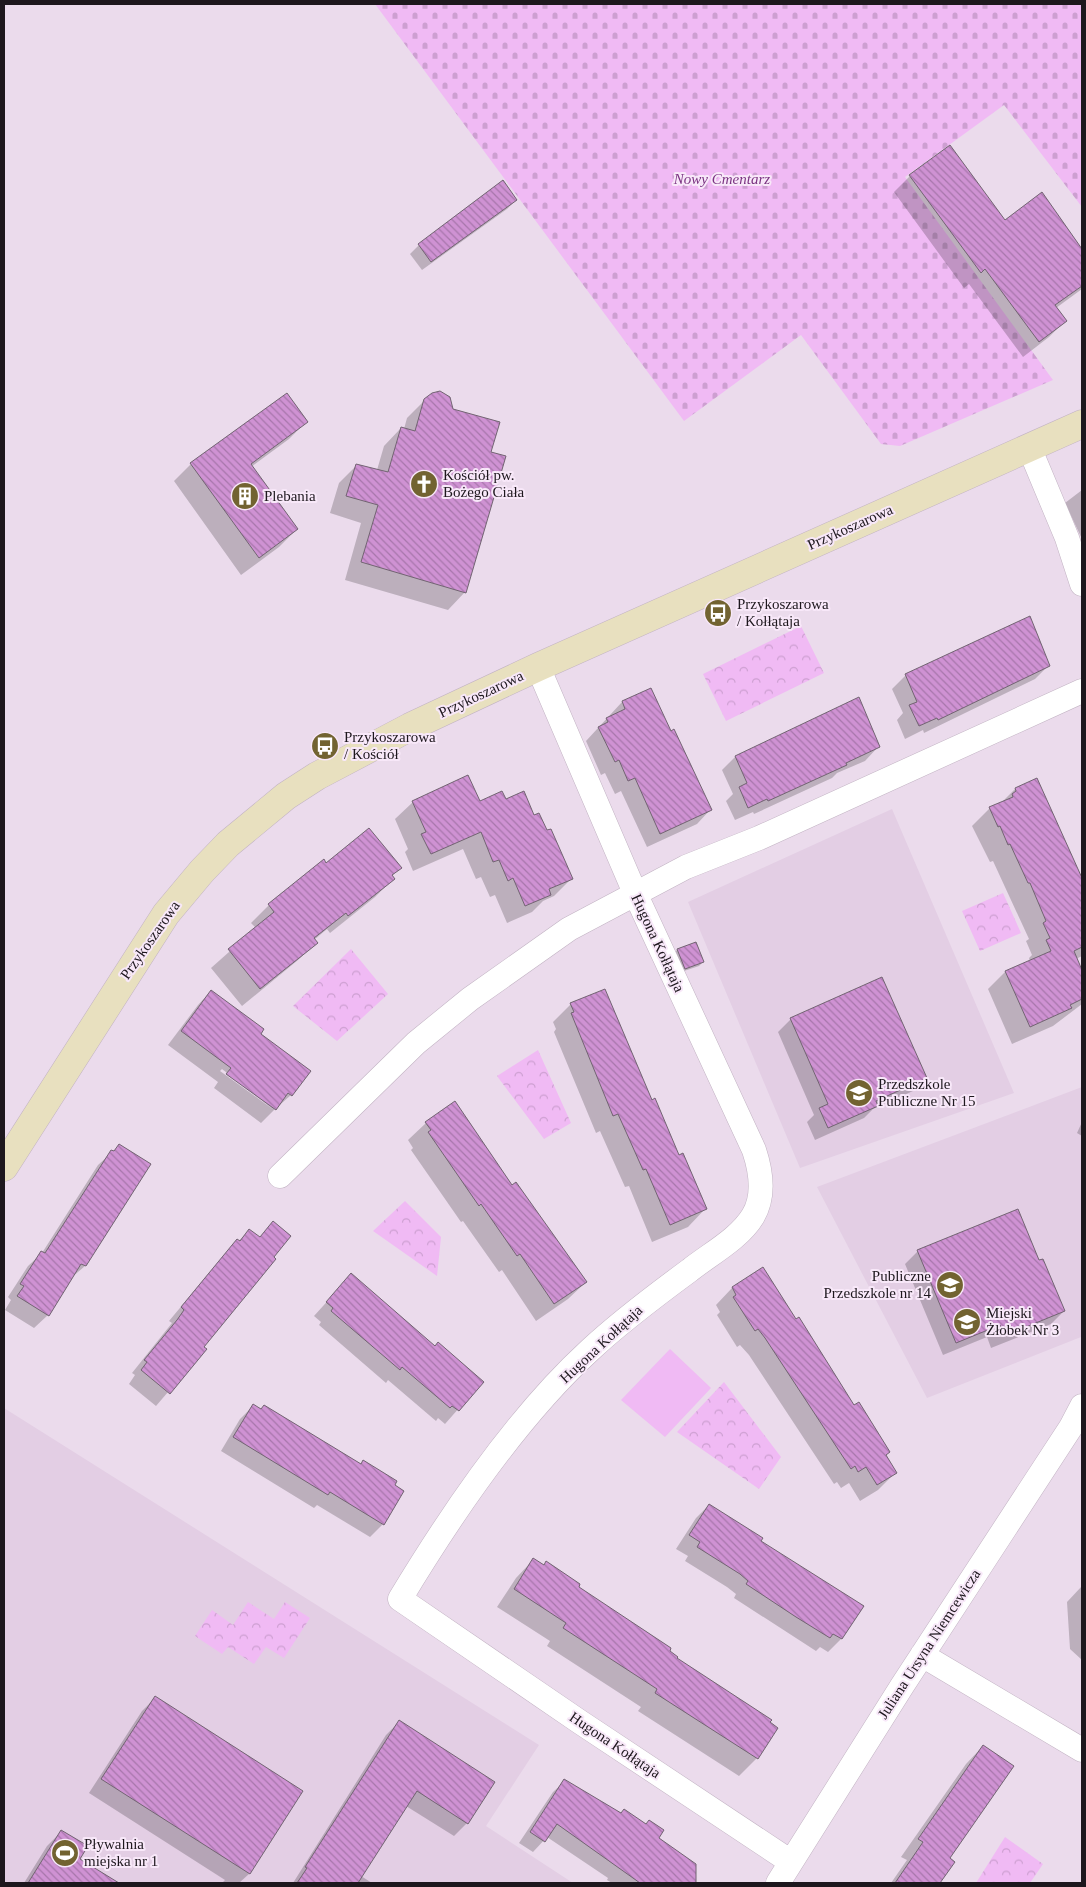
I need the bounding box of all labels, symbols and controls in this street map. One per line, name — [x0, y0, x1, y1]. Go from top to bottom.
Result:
park label: Nowy Cmentarz — [673, 171, 770, 187]
place label: Kościół pw. Bożego Ciała — [443, 467, 525, 500]
church icon: Kościół pw. Bożego Ciała — [409, 469, 439, 499]
building icon: Plebania — [230, 481, 260, 511]
place label: Plebania — [264, 488, 316, 504]
street label: Przykoszarowa — [805, 501, 895, 553]
place label: Przykoszarowa / Kołłątaja — [737, 596, 829, 629]
bus stop icon: Przykoszarowa / Kołłątaja — [703, 598, 733, 628]
street label: Przykoszarowa — [436, 667, 526, 721]
place label: Przykoszarowa / Kościół — [344, 729, 436, 762]
bus stop icon: Przykoszarowa / Kościół — [310, 731, 340, 761]
street label: Hugona Kołłątaja — [628, 891, 688, 995]
street label: Przykoszarowa — [117, 898, 183, 982]
place label: Przedszkole Publiczne Nr 15 — [878, 1076, 975, 1109]
school or university icon: Przedszkole Publiczne Nr 15 — [844, 1078, 874, 1108]
place label: Publiczne Przedszkole nr 14 — [824, 1268, 931, 1301]
school or university icon: Publiczne Przedszkole nr 14 — [935, 1270, 965, 1300]
street label: Hugona Kołłątaja — [557, 1302, 646, 1386]
place label: Miejski Żłobek Nr 3 — [986, 1305, 1059, 1338]
school or university icon: Miejski Żłobek Nr 3 — [952, 1307, 982, 1337]
street label: Juliana Ursyna Niemcewicza — [875, 1566, 984, 1722]
street label: Hugona Kołłątaja — [566, 1709, 664, 1782]
place label: Pływalnia miejska nr 1 — [84, 1836, 158, 1869]
sports icon: Pływalnia miejska nr 1 — [50, 1838, 80, 1868]

